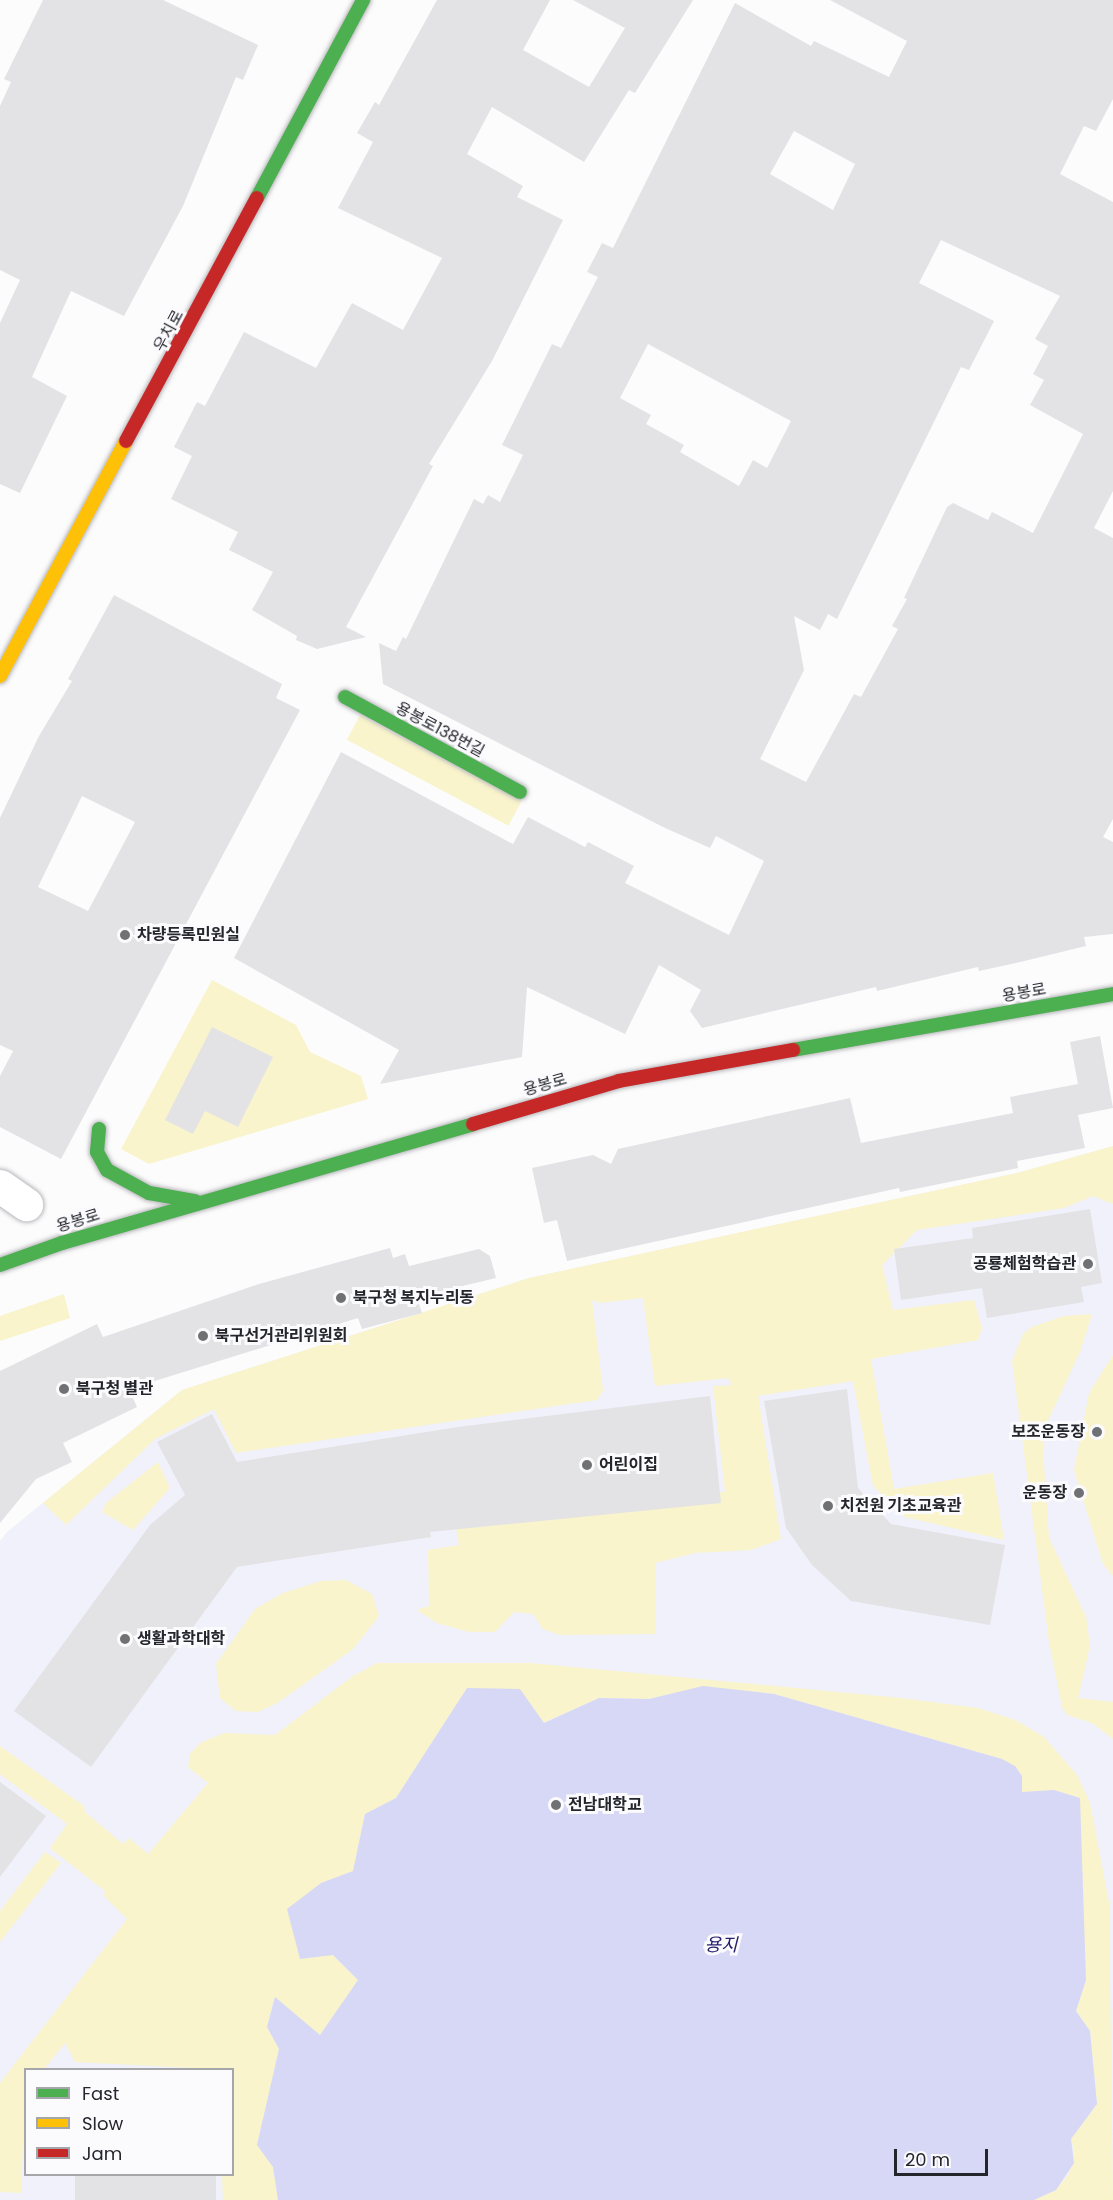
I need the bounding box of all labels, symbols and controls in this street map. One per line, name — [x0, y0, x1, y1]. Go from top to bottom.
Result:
street label: 우치로 — [150, 307, 188, 355]
street label: 용봉로138번길 — [392, 698, 488, 762]
place label: 차량등록민원실 — [137, 925, 240, 945]
marker: 차량등록민원실 — [118, 928, 132, 942]
street label: 용봉로 — [1001, 980, 1047, 1006]
street label: 용봉로 — [521, 1070, 569, 1100]
street label: 용봉로 — [54, 1205, 102, 1237]
place label: 공룡체험학습관 — [973, 1254, 1076, 1274]
marker: 공룡체험학습관 — [1081, 1257, 1095, 1271]
place label: 북구청 복지누리동 — [353, 1288, 474, 1308]
marker: 북구청 복지누리동 — [334, 1291, 348, 1305]
place label: 북구선거관리위원회 — [215, 1326, 347, 1346]
marker: 북구선거관리위원회 — [196, 1329, 210, 1343]
place label: 북구청 별관 — [76, 1379, 153, 1399]
marker: 북구청 별관 — [57, 1382, 71, 1396]
place label: 보조운동장 — [1011, 1422, 1085, 1442]
marker: 보조운동장 — [1090, 1425, 1104, 1439]
place label: 어린이집 — [599, 1455, 658, 1475]
marker: 어린이집 — [580, 1458, 594, 1472]
place label: 운동장 — [1023, 1483, 1067, 1503]
marker: 운동장 — [1072, 1486, 1086, 1500]
place label: 치전원 기초교육관 — [840, 1496, 961, 1516]
marker: 치전원 기초교육관 — [821, 1499, 835, 1513]
place label: 생활과학대학 — [137, 1629, 225, 1649]
marker: 생활과학대학 — [118, 1632, 132, 1646]
place label: 전남대학교 — [568, 1795, 642, 1815]
marker: 전남대학교 — [549, 1798, 563, 1812]
water label: 용지 — [704, 1934, 738, 1956]
legend — [24, 2068, 234, 2176]
text: Fast — [82, 2081, 119, 2106]
text: Slow — [82, 2111, 123, 2136]
scale bar — [897, 2137, 992, 2175]
text: Jam — [82, 2141, 122, 2166]
text: 20 m — [905, 2147, 950, 2172]

